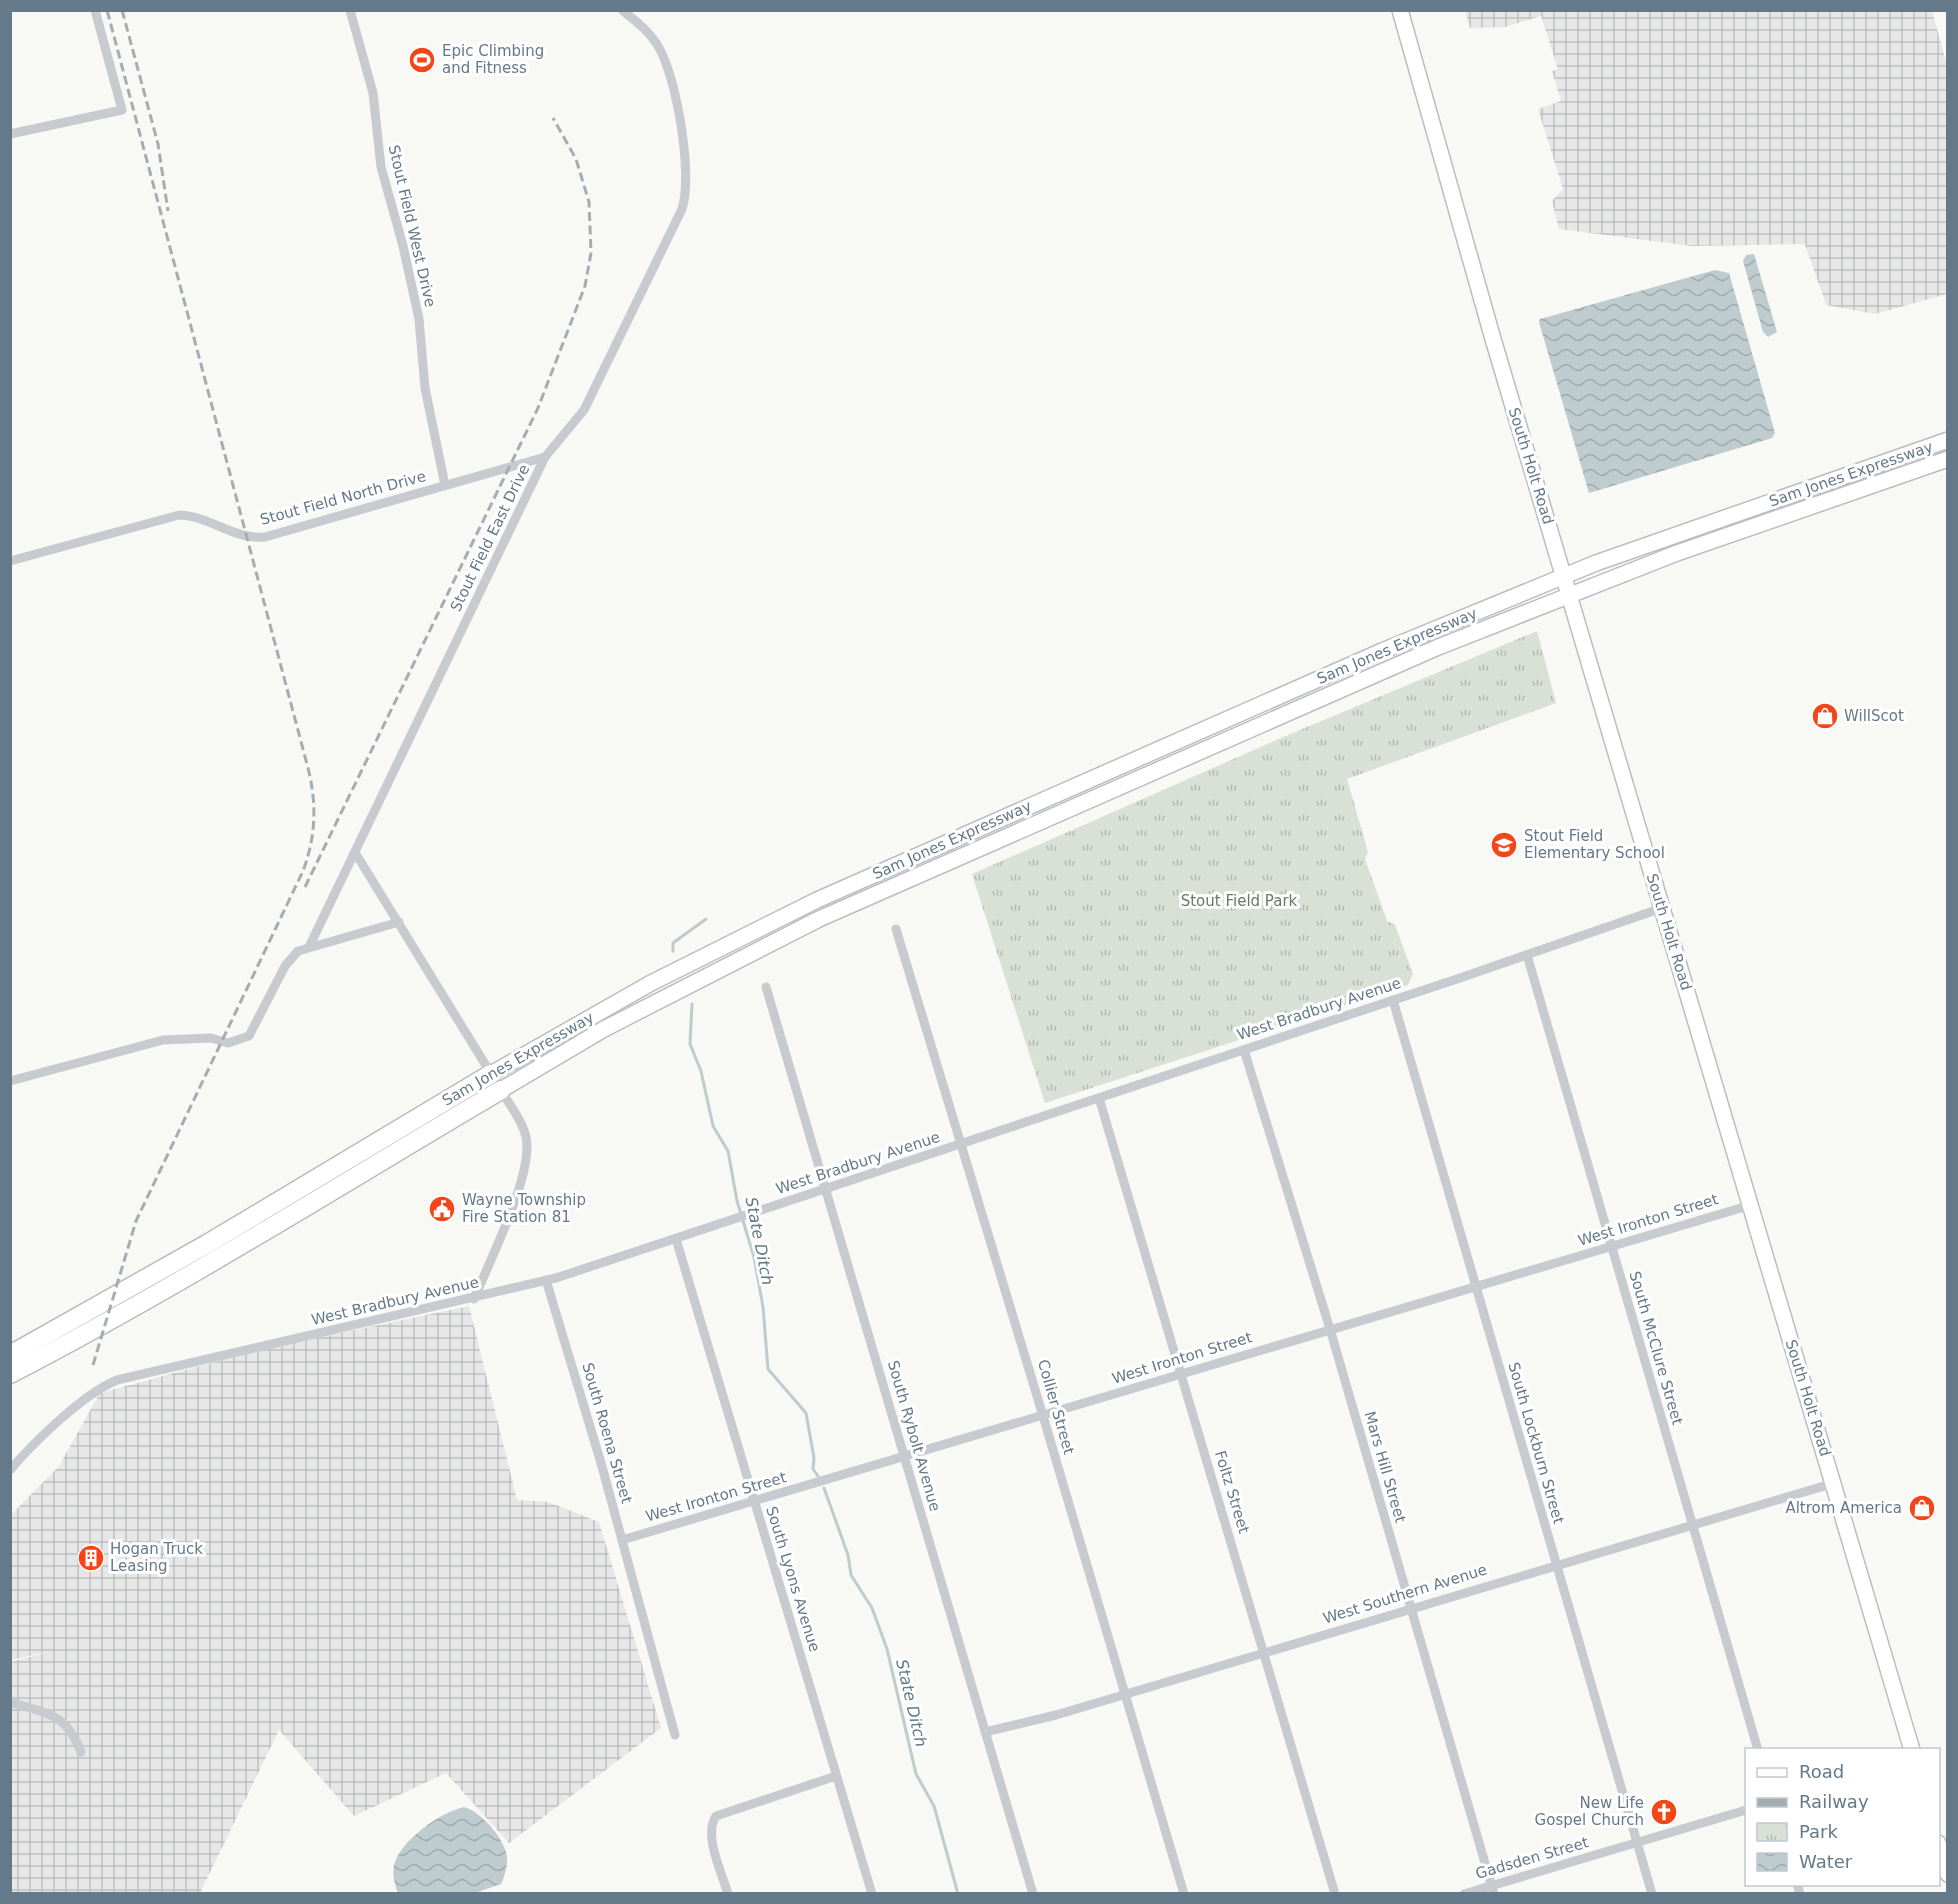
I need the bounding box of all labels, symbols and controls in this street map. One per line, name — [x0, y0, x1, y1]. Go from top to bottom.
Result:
place label: Epic Climbing and Fitness — [442, 42, 544, 77]
sports icon: Epic Climbing and Fitness — [407, 45, 437, 75]
street label: Stout Field West Drive — [385, 143, 439, 309]
street label: South Holt Road — [1505, 405, 1557, 527]
street label: Sam Jones Expressway — [1767, 437, 1935, 510]
street label: Stout Field East Drive — [447, 462, 533, 614]
street label: Stout Field North Drive — [258, 467, 428, 529]
street label: Sam Jones Expressway — [1314, 604, 1480, 688]
shop icon: WillScot — [1810, 701, 1840, 731]
place label: WillScot — [1844, 707, 1904, 725]
street label: Sam Jones Expressway — [870, 797, 1034, 883]
place label: Stout Field Elementary School — [1524, 827, 1665, 862]
school or university icon: Stout Field Elementary School — [1489, 830, 1519, 860]
street label: South Holt Road — [1643, 871, 1695, 993]
park label: Stout Field Park — [1181, 892, 1298, 910]
street label: West Bradbury Avenue — [1235, 974, 1403, 1044]
street label: Sam Jones Expressway — [439, 1008, 597, 1110]
street label: West Bradbury Avenue — [774, 1128, 942, 1198]
street label: West Ironton Street — [1576, 1190, 1720, 1250]
place label: Wayne Township Fire Station 81 — [462, 1191, 586, 1226]
public building icon: Wayne Township Fire Station 81 — [427, 1194, 457, 1224]
water label: State Ditch — [742, 1195, 777, 1287]
street label: South McClure Street — [1625, 1269, 1687, 1427]
street label: West Bradbury Avenue — [309, 1273, 481, 1329]
street label: West Ironton Street — [1110, 1328, 1254, 1388]
street label: South Holt Road — [1782, 1337, 1834, 1459]
street label: Collier Street — [1034, 1357, 1078, 1457]
street label: South Rybolt Avenue — [884, 1358, 944, 1514]
street label: South Lockburn Street — [1504, 1360, 1568, 1526]
street label: South Roena Street — [578, 1361, 636, 1506]
street label: Mars Hill Street — [1360, 1409, 1410, 1525]
street label: Foltz Street — [1211, 1448, 1253, 1536]
street label: West Ironton Street — [644, 1468, 789, 1526]
shop icon: Altrom America — [1907, 1493, 1937, 1523]
place label: Altrom America — [1785, 1499, 1902, 1517]
street label: South Lyons Avenue — [762, 1504, 824, 1654]
place label: Hogan Truck Leasing — [110, 1540, 203, 1575]
building icon: Hogan Truck Leasing — [76, 1543, 106, 1573]
street label: West Southern Avenue — [1321, 1560, 1489, 1628]
water label: State Ditch — [892, 1657, 931, 1749]
legend — [1745, 1748, 1940, 1886]
text: Road — [1799, 1761, 1844, 1782]
text: Railway — [1799, 1791, 1869, 1812]
place label: New Life Gospel Church — [1535, 1794, 1644, 1829]
church icon: New Life Gospel Church — [1649, 1797, 1679, 1827]
text: Park — [1799, 1821, 1838, 1842]
street label: Gadsden Street — [1473, 1833, 1591, 1883]
text: Water — [1799, 1851, 1853, 1872]

